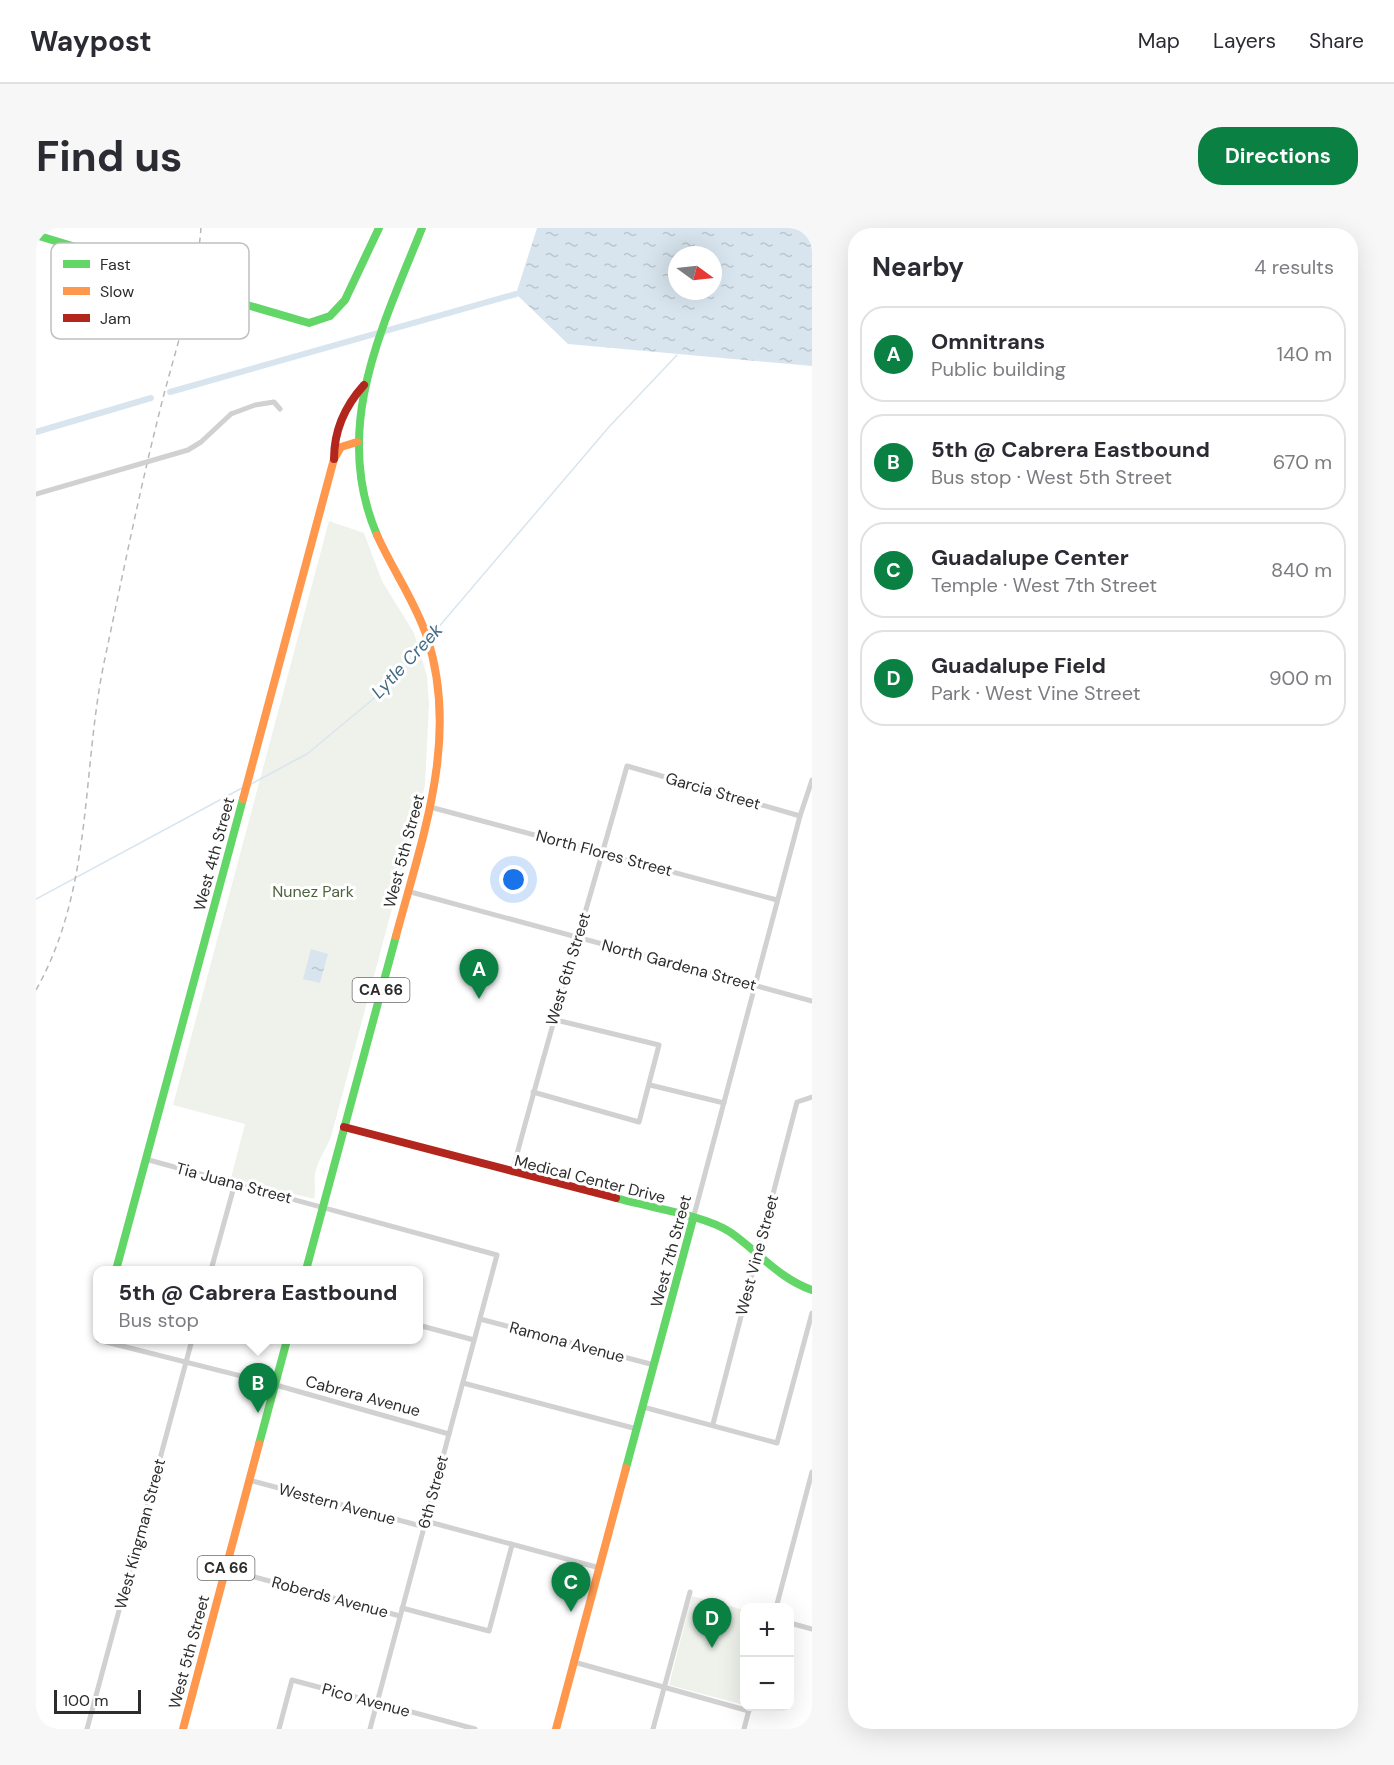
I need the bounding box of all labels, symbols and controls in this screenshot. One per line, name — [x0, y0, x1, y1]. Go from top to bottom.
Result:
text: Waypost — [30, 23, 152, 60]
text: Map — [1138, 27, 1180, 55]
text: Layers — [1213, 27, 1276, 55]
text: Share — [1309, 27, 1364, 55]
button: Directions — [1198, 127, 1358, 185]
text: Find us — [36, 129, 182, 184]
legend — [51, 243, 249, 339]
north arrow — [668, 246, 722, 300]
text: Nearby — [872, 250, 964, 284]
text: Fast — [100, 254, 131, 275]
text: 4 results — [1254, 254, 1334, 280]
text: Slow — [100, 281, 134, 302]
text: Jam — [100, 308, 131, 329]
text: Omnitrans — [931, 327, 1045, 356]
text: A — [886, 341, 901, 367]
text: 140 m — [1277, 341, 1332, 367]
text: Public building — [931, 356, 1066, 382]
text: 5th @ Cabrera Eastbound — [931, 435, 1210, 464]
text: B — [887, 449, 900, 475]
text: 670 m — [1273, 449, 1332, 475]
text: Bus stop · West 5th Street — [931, 464, 1172, 490]
text: Guadalupe Center — [931, 543, 1129, 572]
text: C — [886, 557, 901, 583]
text: 840 m — [1271, 557, 1332, 583]
text: Temple · West 7th Street — [931, 572, 1157, 598]
water label: Lytle Creek — [366, 618, 448, 704]
text: Guadalupe Field — [931, 651, 1106, 680]
text: D — [886, 665, 901, 691]
text: 900 m — [1269, 665, 1332, 691]
text: Park · West Vine Street — [931, 680, 1141, 706]
street label: Garcia Street — [663, 767, 763, 815]
street label: West 5th Street — [379, 792, 429, 910]
street label: West 4th Street — [189, 795, 239, 913]
street label: North Flores Street — [534, 825, 674, 881]
your location — [499, 865, 528, 894]
park label: Nunez Park — [272, 881, 354, 902]
street label: West 6th Street — [541, 910, 595, 1028]
street label: North Gardena Street — [599, 934, 759, 996]
pin: A — [460, 950, 498, 999]
road number: CA 66 — [352, 978, 410, 1002]
street label: Medical Center Drive — [512, 1150, 668, 1208]
street label: Tia Juana Street — [174, 1157, 294, 1209]
street label: West 7th Street — [646, 1192, 696, 1310]
street label: West Vine Street — [731, 1192, 783, 1318]
popup — [93, 1266, 423, 1344]
text: 5th @ Cabrera Eastbound — [119, 1278, 397, 1307]
text: Bus stop — [119, 1307, 199, 1333]
street label: Ramona Avenue — [507, 1317, 627, 1367]
pin: B — [238, 1364, 278, 1413]
street label: Cabrera Avenue — [303, 1371, 423, 1421]
street label: 6th Street — [413, 1453, 453, 1531]
street label: West Kingman Street — [110, 1456, 170, 1612]
street label: Western Avenue — [276, 1478, 398, 1530]
road number: CA 66 — [198, 1556, 255, 1580]
pin: C — [552, 1562, 590, 1612]
street label: Roberds Avenue — [269, 1571, 391, 1623]
street label: West 5th Street — [164, 1593, 214, 1711]
pin: D — [692, 1598, 732, 1648]
map controls — [740, 1603, 794, 1711]
button: + — [740, 1603, 794, 1657]
button: − — [740, 1657, 794, 1711]
street label: Pico Avenue — [320, 1678, 412, 1722]
scale bar — [54, 1687, 141, 1714]
text: 100 m — [63, 1690, 108, 1711]

